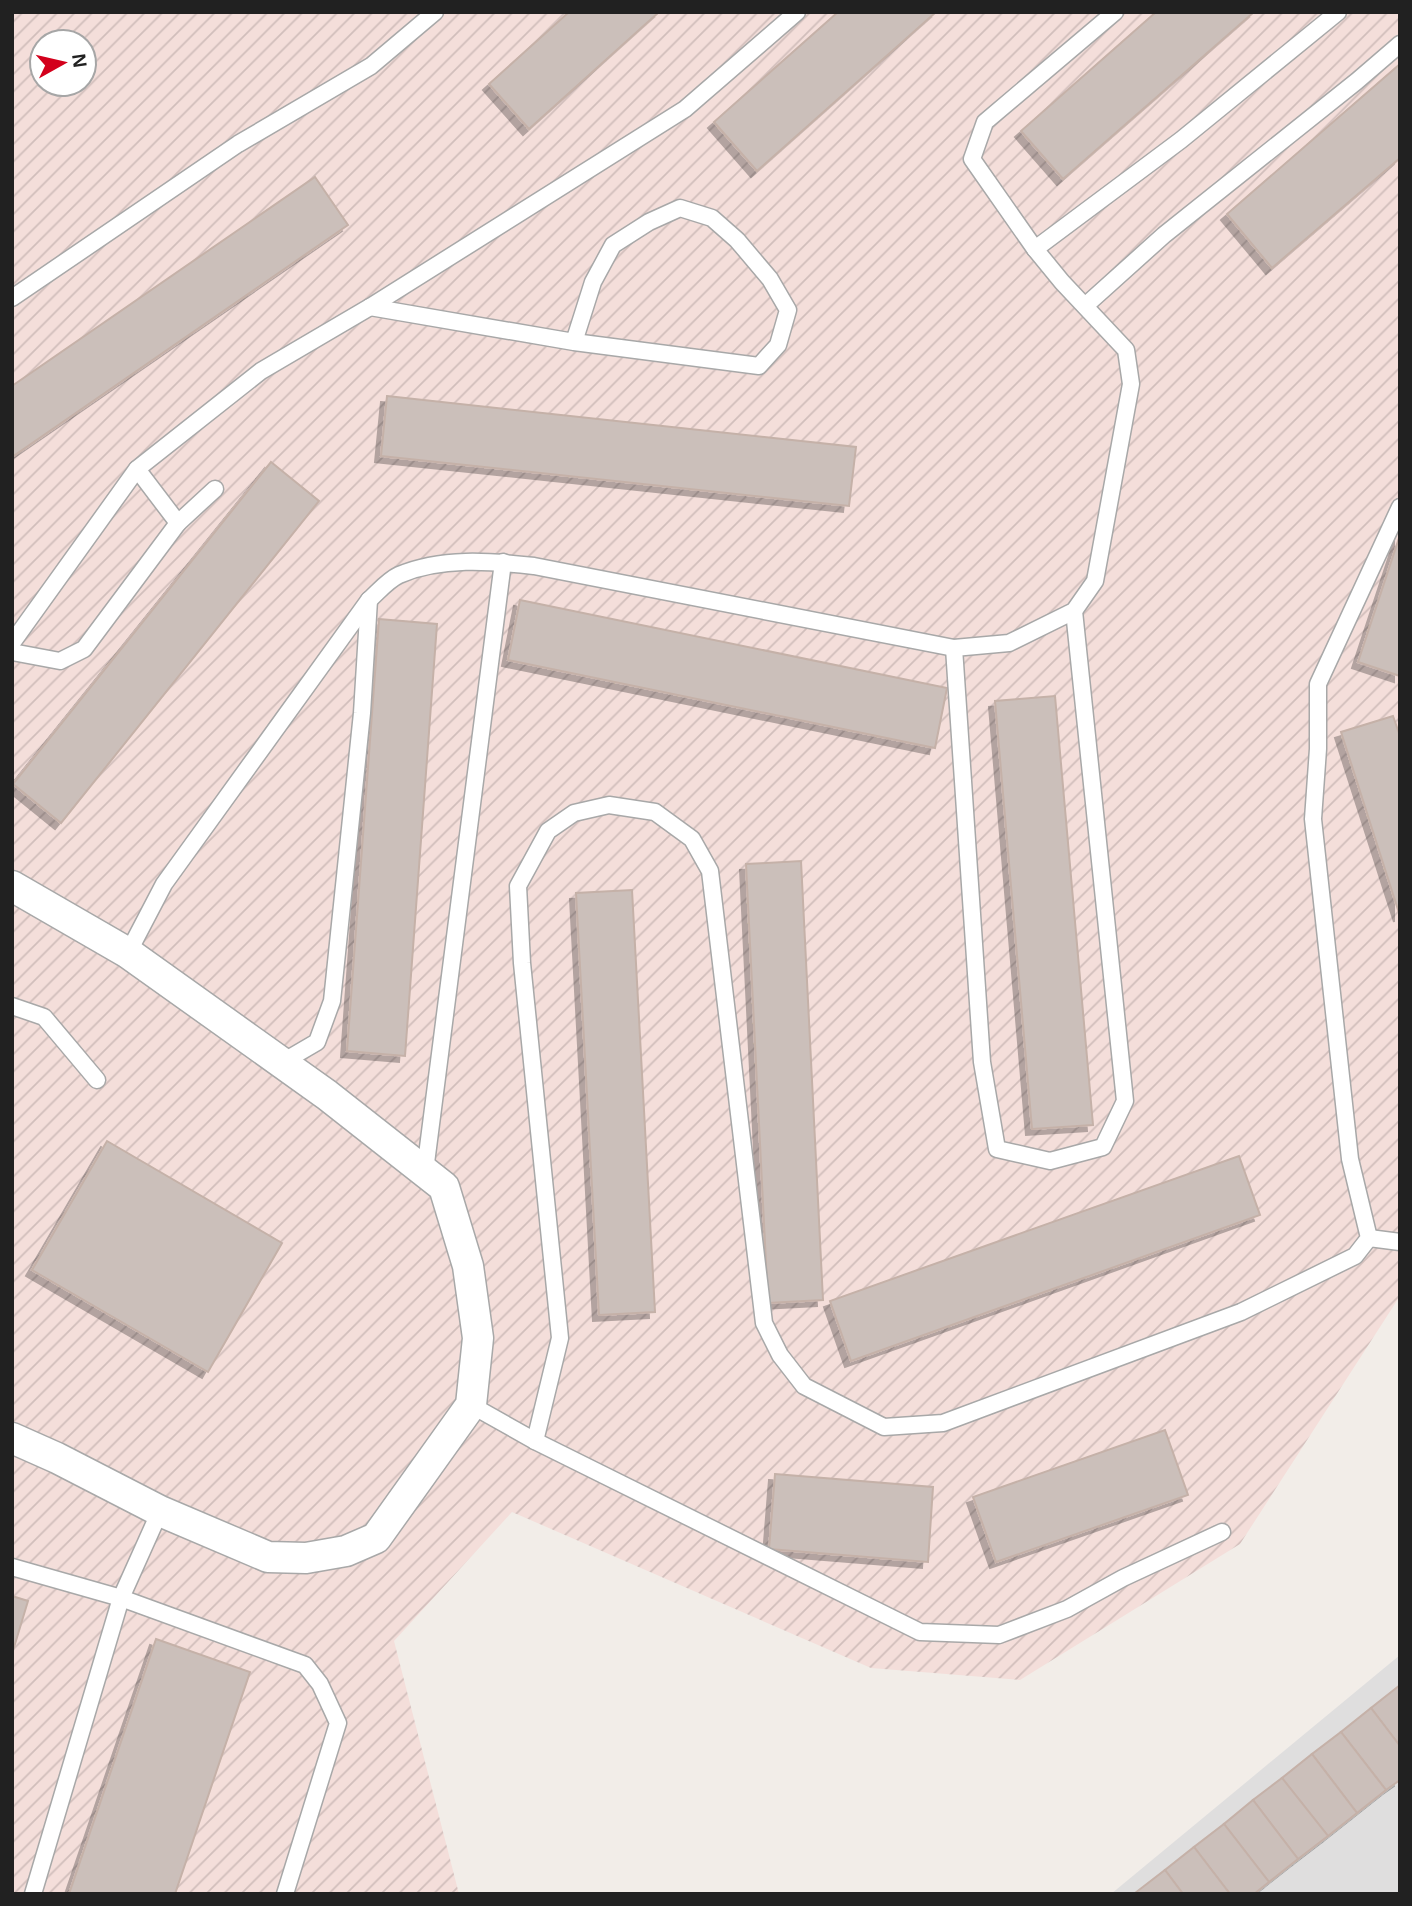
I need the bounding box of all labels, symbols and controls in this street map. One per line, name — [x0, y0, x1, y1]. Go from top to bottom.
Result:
north arrow — [28, 28, 98, 98]
text: N — [68, 52, 91, 69]

